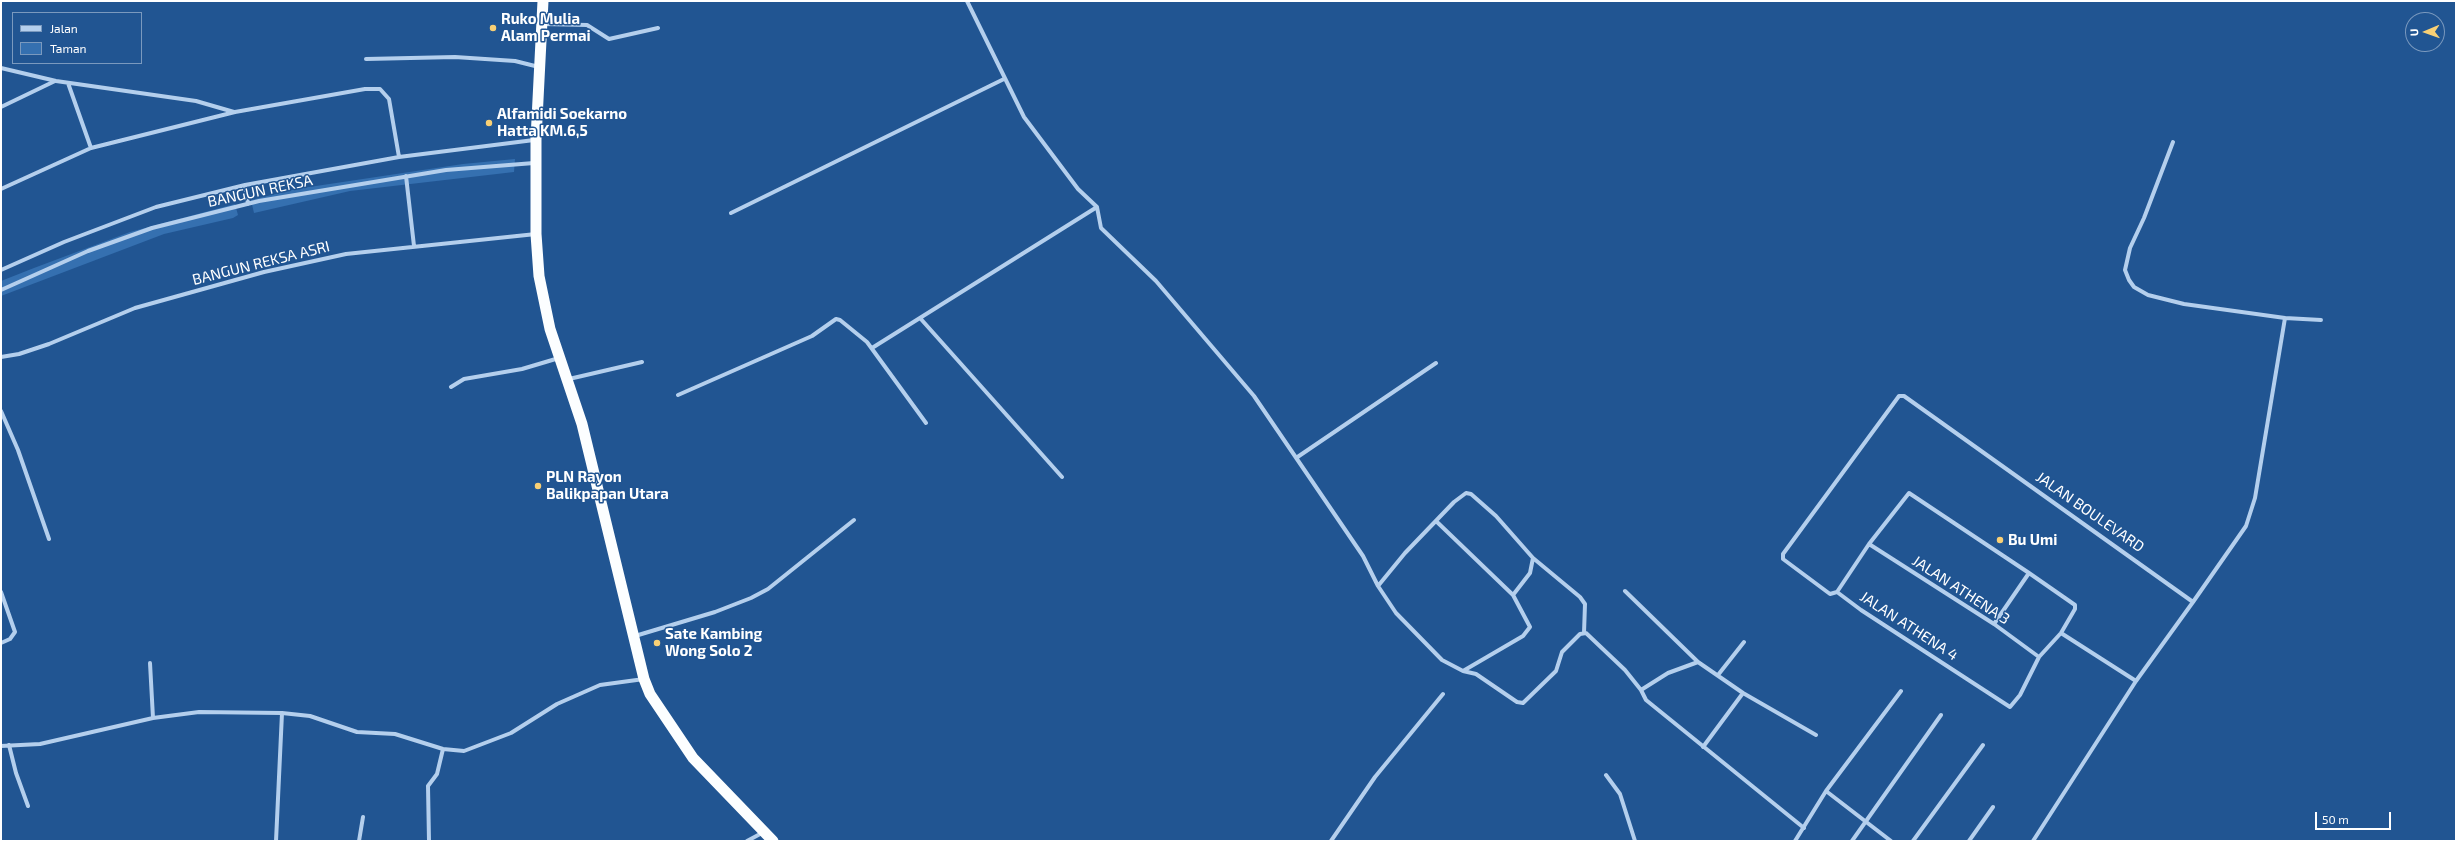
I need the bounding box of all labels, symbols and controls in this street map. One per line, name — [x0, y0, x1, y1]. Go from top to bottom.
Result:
place label: Ruko Mulia Alam Permai — [501, 10, 591, 45]
legend — [12, 12, 142, 64]
north arrow — [2405, 12, 2445, 52]
text: Jalan — [50, 21, 78, 35]
marker: Ruko Mulia Alam Permai — [488, 23, 498, 33]
text: U — [2407, 28, 2420, 36]
text: Taman — [50, 41, 87, 55]
place label: Alfamidi Soekarno Hatta KM.6,5 — [497, 105, 627, 140]
marker: Alfamidi Soekarno Hatta KM.6,5 — [484, 118, 494, 128]
street label: BANGUN REKSA — [206, 171, 314, 211]
street label: BANGUN REKSA ASRI — [190, 237, 332, 289]
place label: PLN Rayon Balikpapan Utara — [546, 468, 669, 503]
street label: JALAN BOULEVARD — [2032, 468, 2148, 556]
marker: PLN Rayon Balikpapan Utara — [533, 481, 543, 491]
place label: Bu Umi — [2008, 531, 2057, 549]
marker: Bu Umi — [1995, 535, 2005, 545]
street label: JALAN ATHENA 3 — [1909, 552, 2013, 628]
street label: JALAN ATHENA 4 — [1857, 588, 1961, 664]
place label: Sate Kambing Wong Solo 2 — [665, 625, 762, 660]
marker: Sate Kambing Wong Solo 2 — [652, 638, 662, 648]
scale bar — [2317, 804, 2393, 830]
text: 50 m — [2322, 812, 2349, 826]

